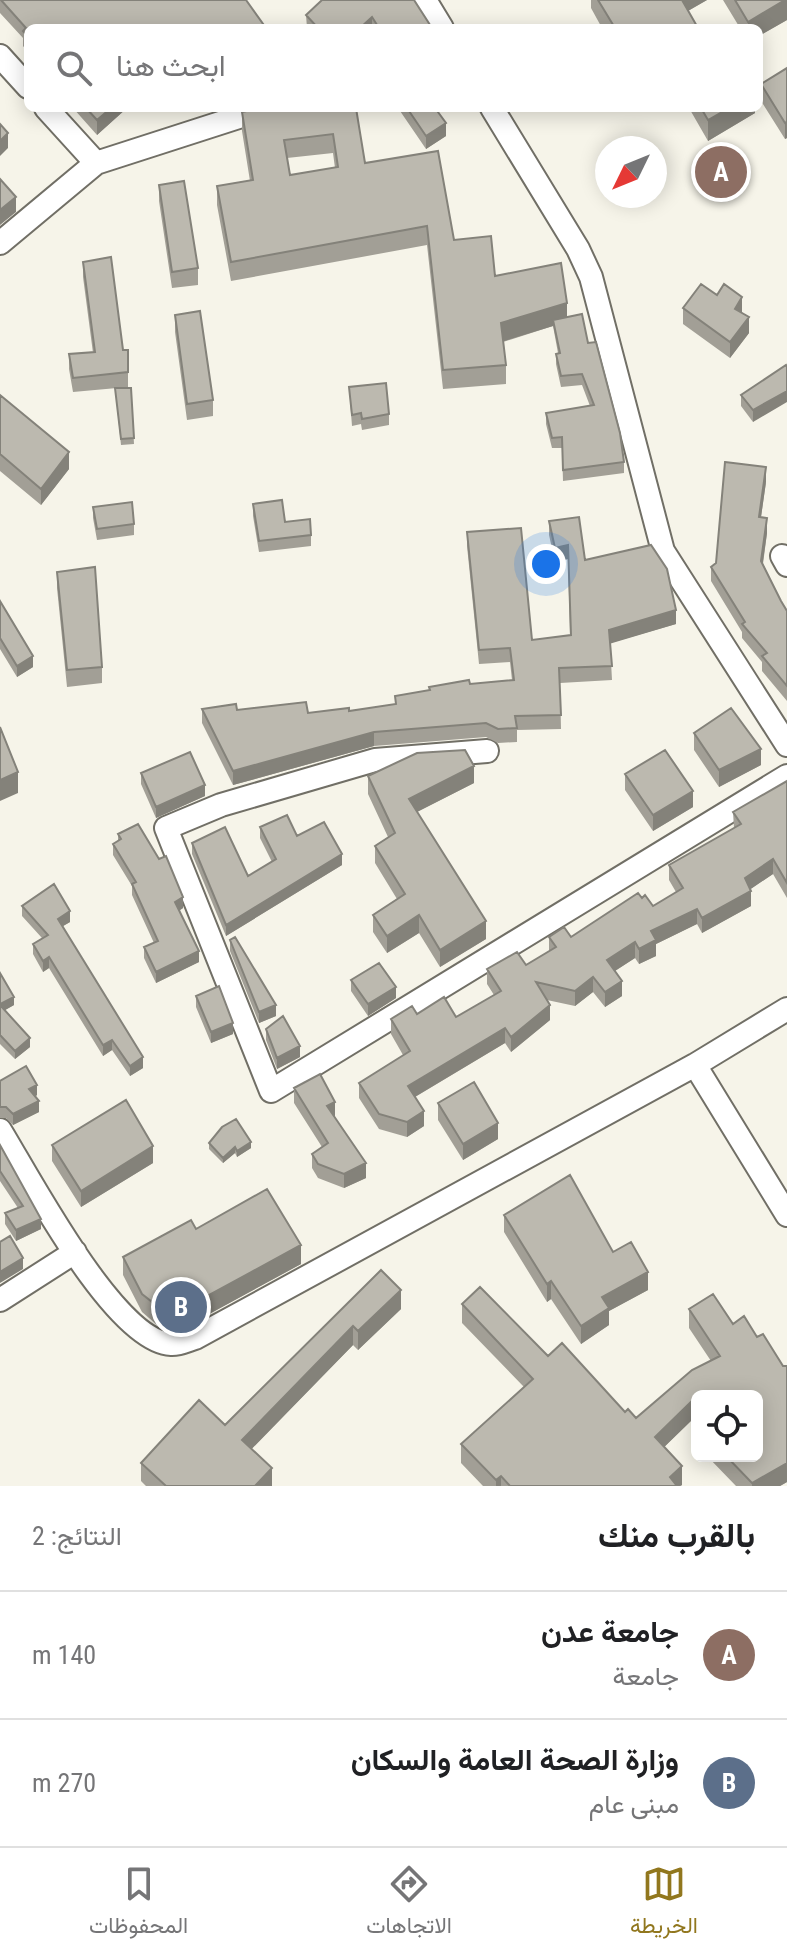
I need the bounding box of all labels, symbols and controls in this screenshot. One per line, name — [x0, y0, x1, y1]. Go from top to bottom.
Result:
search box — [24, 24, 763, 112]
icon: search — [52, 46, 96, 90]
text: ابحث هنا — [116, 48, 226, 83]
north arrow — [595, 136, 667, 208]
pin: A — [695, 142, 747, 202]
your location — [526, 544, 566, 584]
pin: B — [155, 1277, 207, 1337]
map controls — [691, 1390, 763, 1462]
button: locate — [691, 1390, 763, 1462]
text: بالقرب منك — [598, 1515, 755, 1555]
text: النتائج: 2 — [32, 1521, 122, 1551]
text: جامعة عدن — [541, 1614, 679, 1649]
text: 140 m — [32, 1640, 96, 1670]
text: A — [721, 1640, 737, 1670]
text: جامعة — [613, 1661, 679, 1691]
text: وزارة الصحة العامة والسكان — [351, 1742, 679, 1777]
text: 270 m — [32, 1768, 96, 1798]
text: B — [722, 1768, 736, 1798]
text: مبنى عام — [589, 1789, 679, 1819]
tab: المحفوظات — [89, 1862, 188, 1945]
tab: الاتجاهات — [366, 1862, 452, 1945]
tab: الخريطة — [630, 1862, 698, 1945]

